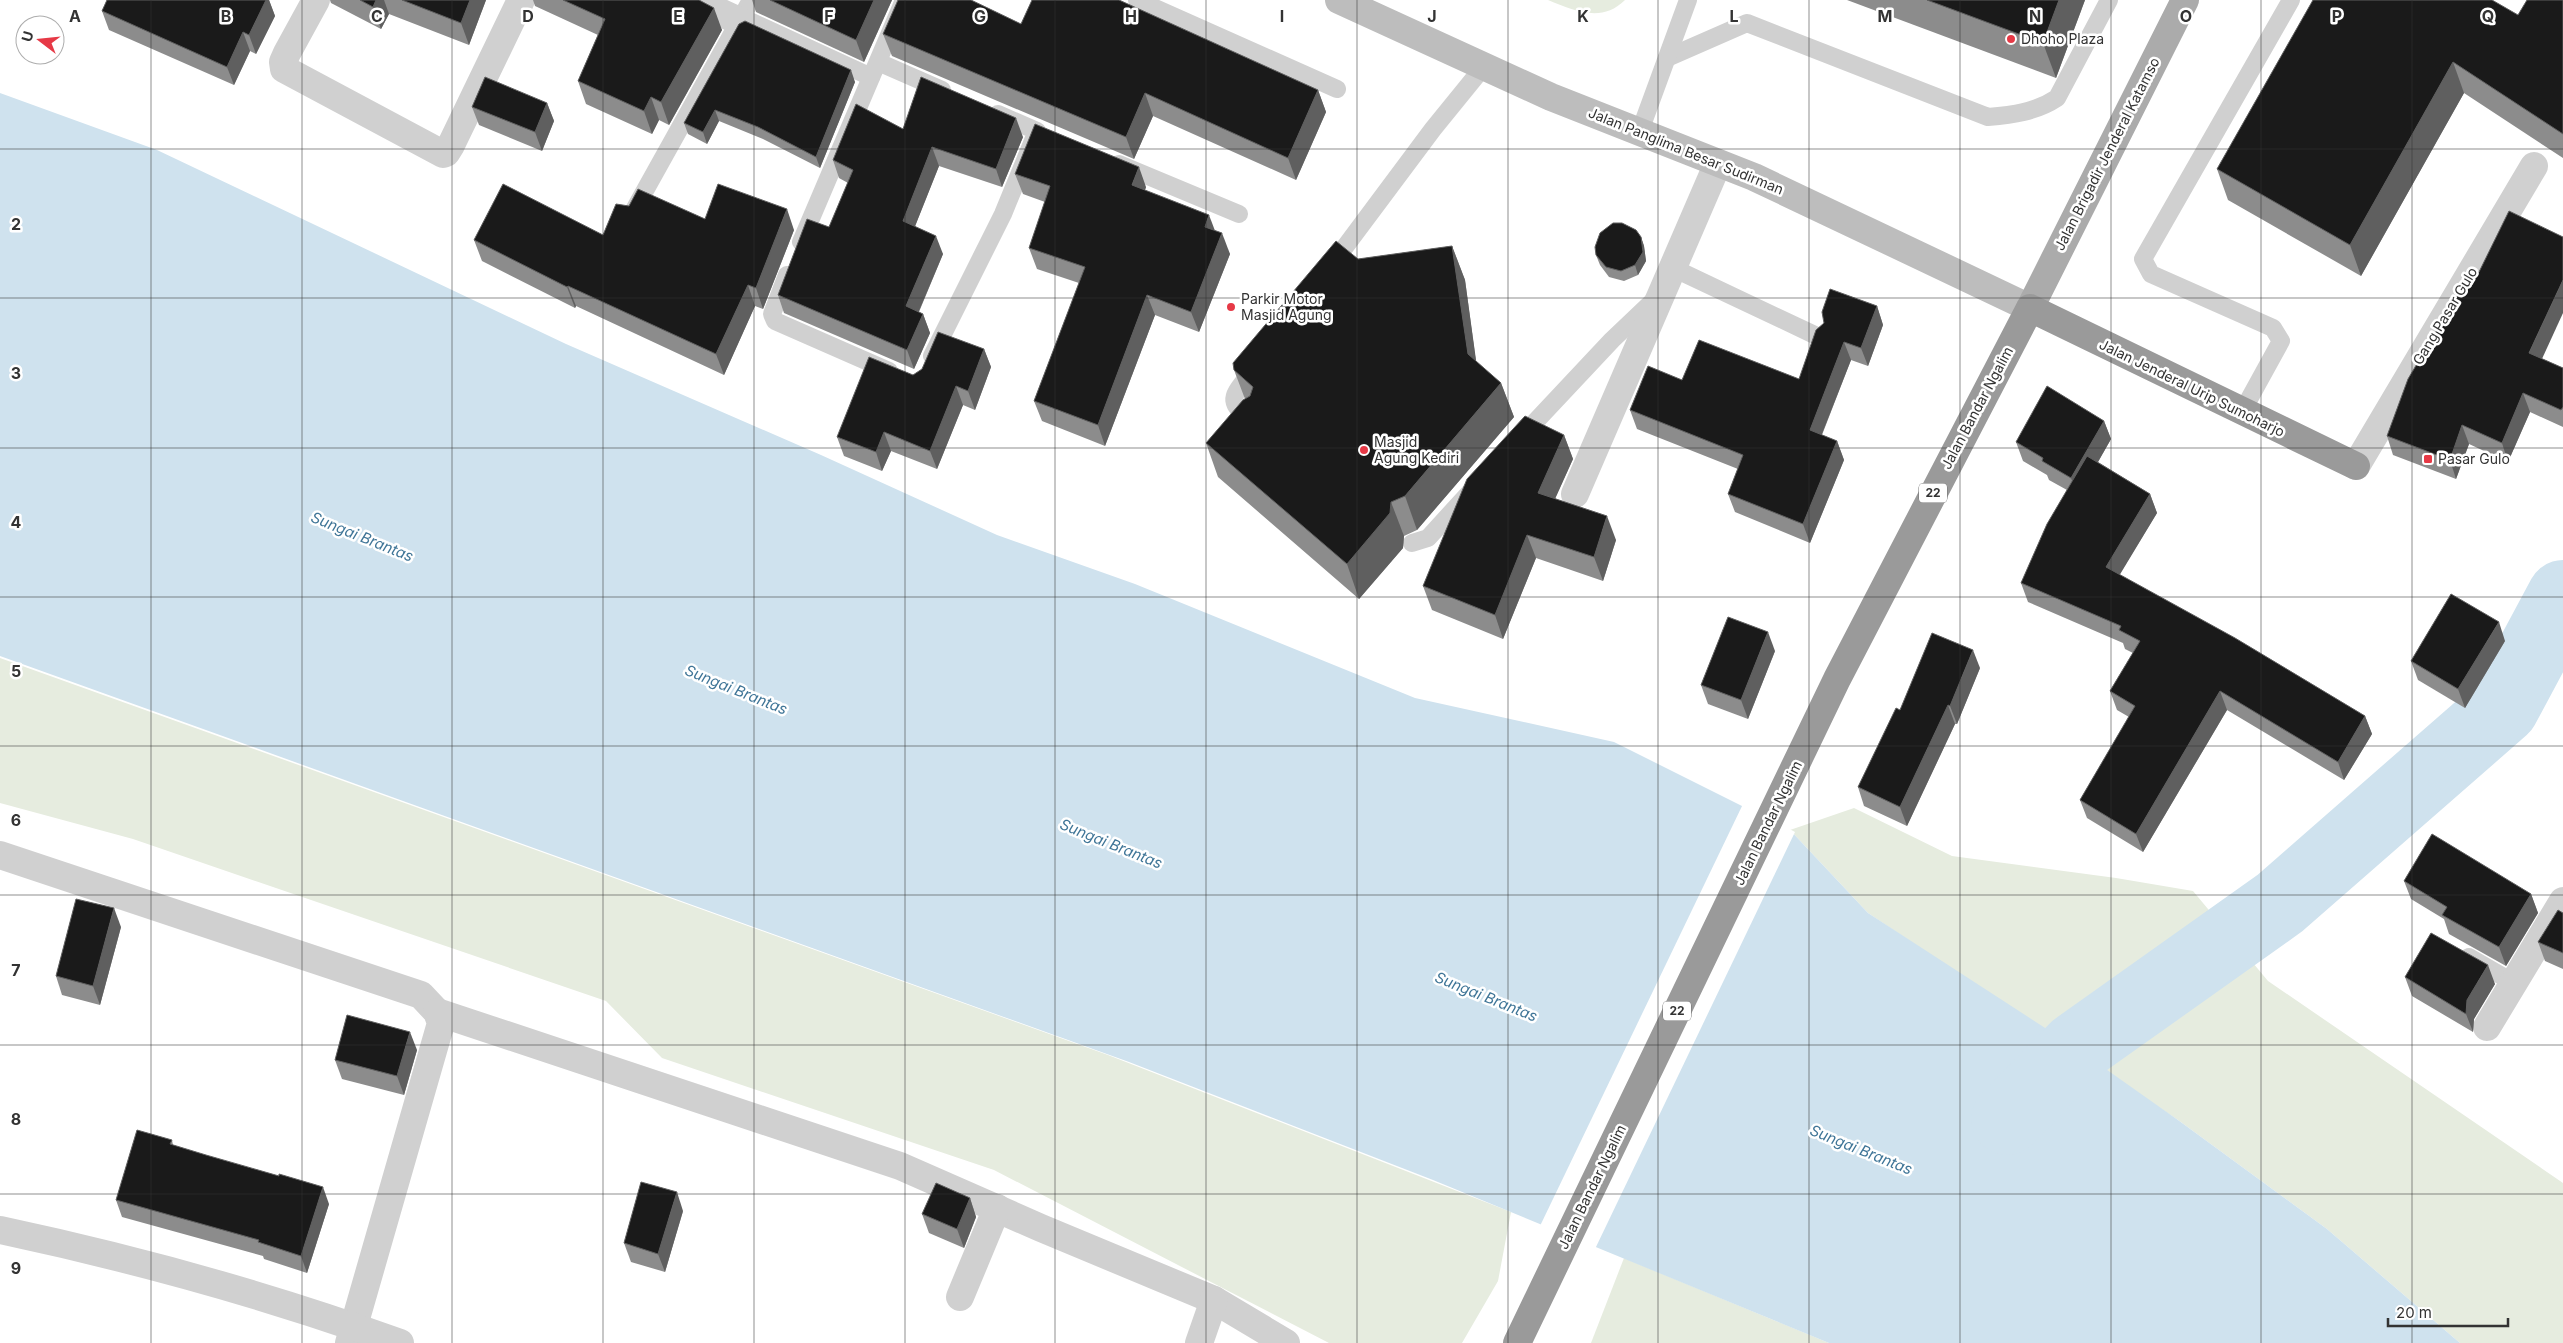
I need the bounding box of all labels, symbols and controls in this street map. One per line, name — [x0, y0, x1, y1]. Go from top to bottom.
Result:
text: A — [69, 6, 81, 26]
text: B — [221, 6, 231, 26]
text: C — [371, 6, 383, 26]
text: D — [522, 6, 534, 26]
text: E — [673, 6, 683, 26]
text: F — [824, 6, 834, 26]
text: G — [974, 6, 986, 26]
text: H — [1125, 6, 1137, 26]
text: I — [1280, 6, 1284, 26]
text: J — [1427, 6, 1437, 26]
text: K — [1577, 6, 1589, 26]
text: L — [1729, 6, 1739, 26]
text: M — [1878, 6, 1892, 26]
text: N — [2029, 6, 2041, 26]
text: O — [2180, 6, 2192, 26]
text: P — [2332, 6, 2342, 26]
text: Q — [2482, 6, 2494, 26]
north arrow — [15, 15, 65, 65]
text: U — [17, 29, 37, 44]
place label: Dhoho Plaza — [2021, 30, 2104, 47]
marker: Dhoho Plaza — [2005, 33, 2017, 45]
street label: Jalan Brigadir Jenderal Katamso — [2050, 54, 2163, 253]
street label: Jalan Panglima Besar Sudirman — [1586, 104, 1786, 198]
text: 2 — [11, 214, 21, 234]
street label: Gang Pasar Gulo — [2409, 264, 2480, 368]
place label: Parkir Motor Masjid Agung — [1241, 290, 1332, 323]
marker: Parkir Motor Masjid Agung — [1225, 301, 1237, 313]
street label: Jalan Jenderal Urip Sumoharjo — [2097, 335, 2288, 440]
street label: Jalan Bandar Ngalim — [1937, 344, 2016, 472]
text: 3 — [11, 363, 21, 383]
place label: Masjid Agung Kediri — [1374, 433, 1459, 466]
marker: Masjid Agung Kediri — [1358, 444, 1370, 456]
place label: Pasar Gulo — [2438, 450, 2510, 467]
marker: Pasar Gulo — [2422, 453, 2434, 465]
road number: 22 — [1919, 483, 1947, 502]
water label: Sungai Brantas — [308, 507, 416, 566]
text: 4 — [11, 512, 22, 532]
water label: Sungai Brantas — [682, 660, 790, 719]
text: 5 — [11, 661, 21, 681]
street label: Jalan Bandar Ngalim — [1730, 758, 1805, 888]
text: 6 — [11, 810, 21, 830]
water label: Sungai Brantas — [1057, 814, 1165, 873]
text: 7 — [11, 960, 21, 980]
water label: Sungai Brantas — [1432, 967, 1540, 1026]
road number: 22 — [1663, 1001, 1691, 1020]
text: 8 — [11, 1109, 21, 1129]
water label: Sungai Brantas — [1807, 1120, 1915, 1179]
street label: Jalan Bandar Ngalim — [1554, 1122, 1629, 1252]
text: 9 — [11, 1258, 21, 1278]
scale bar — [2388, 1296, 2508, 1328]
text: 20 m — [2396, 1303, 2432, 1322]

